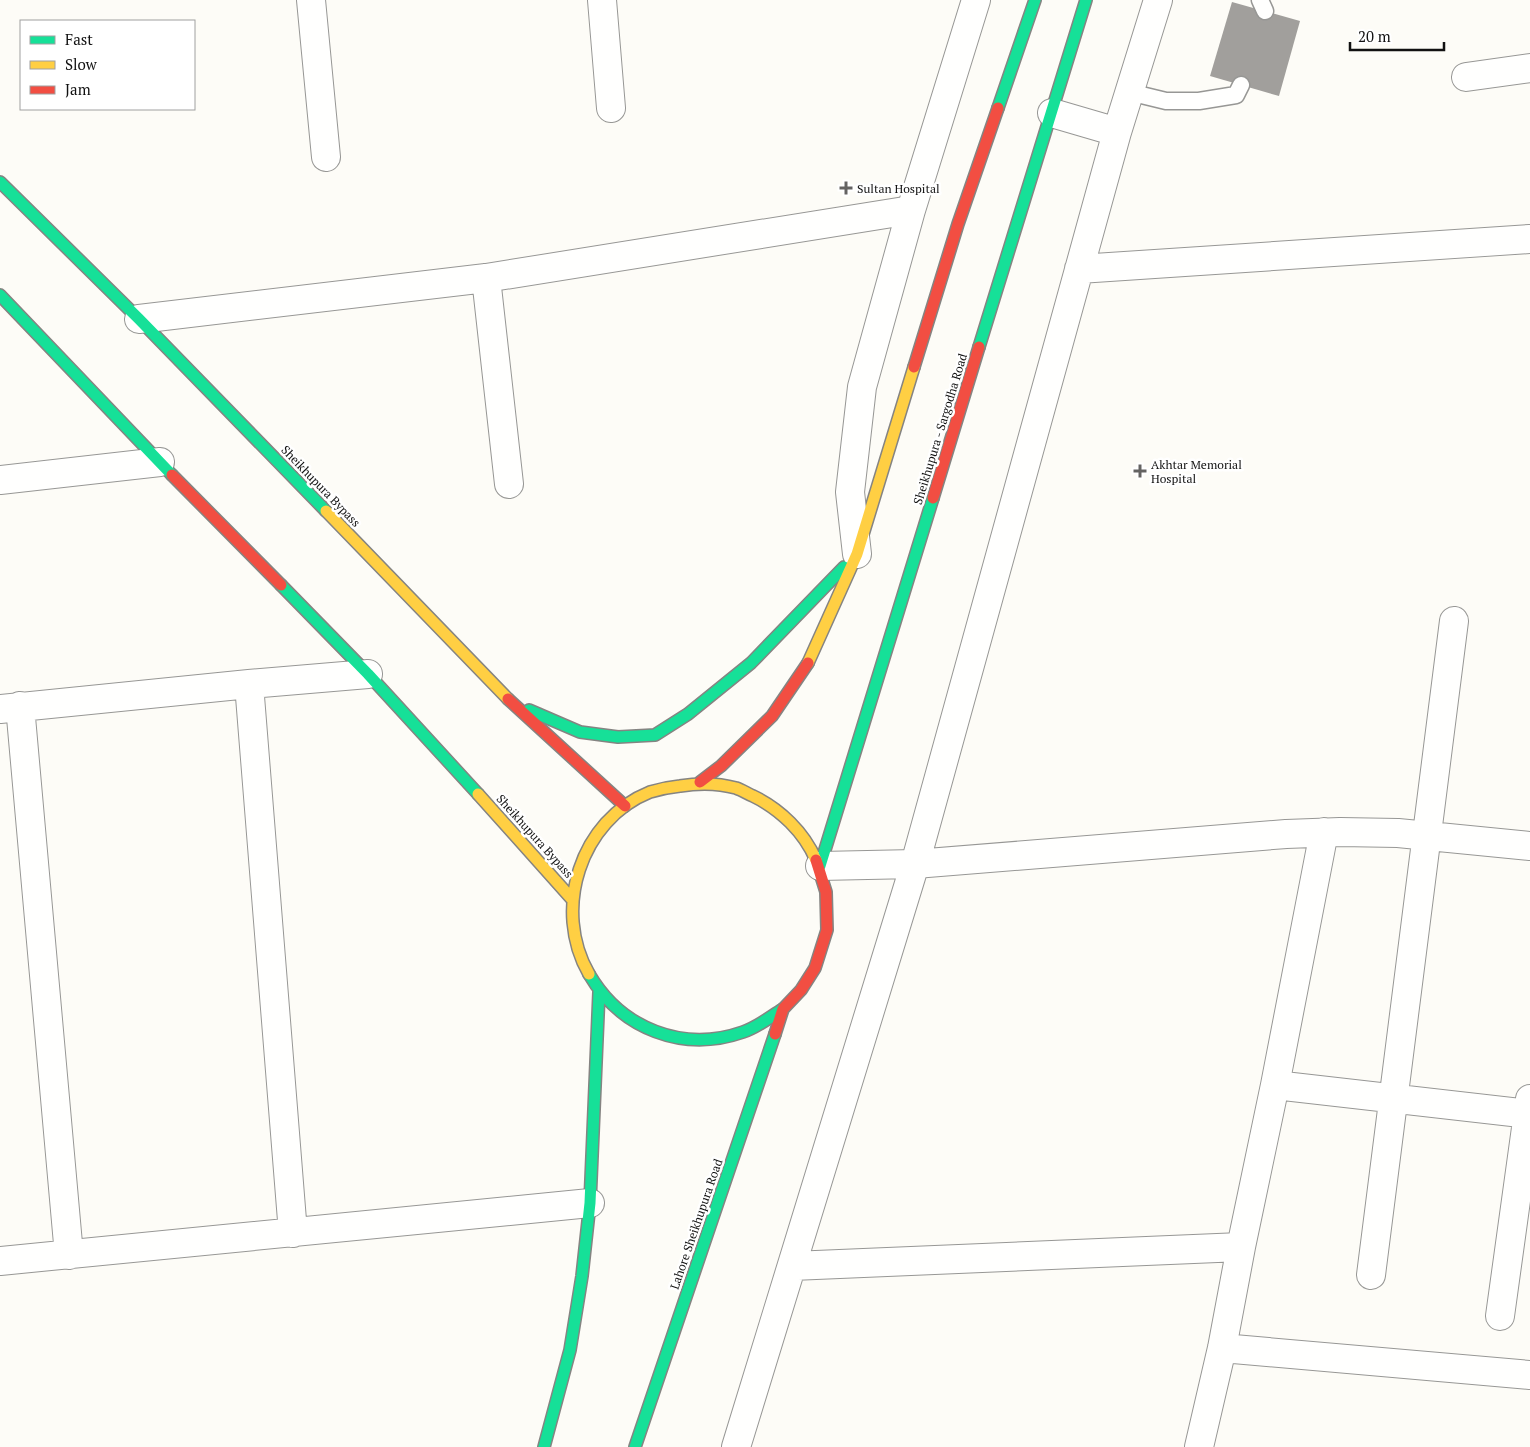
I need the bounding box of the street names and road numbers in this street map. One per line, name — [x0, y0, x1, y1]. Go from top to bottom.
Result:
street label: Sheikhupura - Sargodha Road — [910, 351, 970, 506]
street label: Sheikhupura Bypass — [278, 442, 364, 530]
street label: Sheikhupura Bypass — [494, 791, 576, 881]
street label: Lahore Sheikhupura Road — [667, 1156, 726, 1291]

